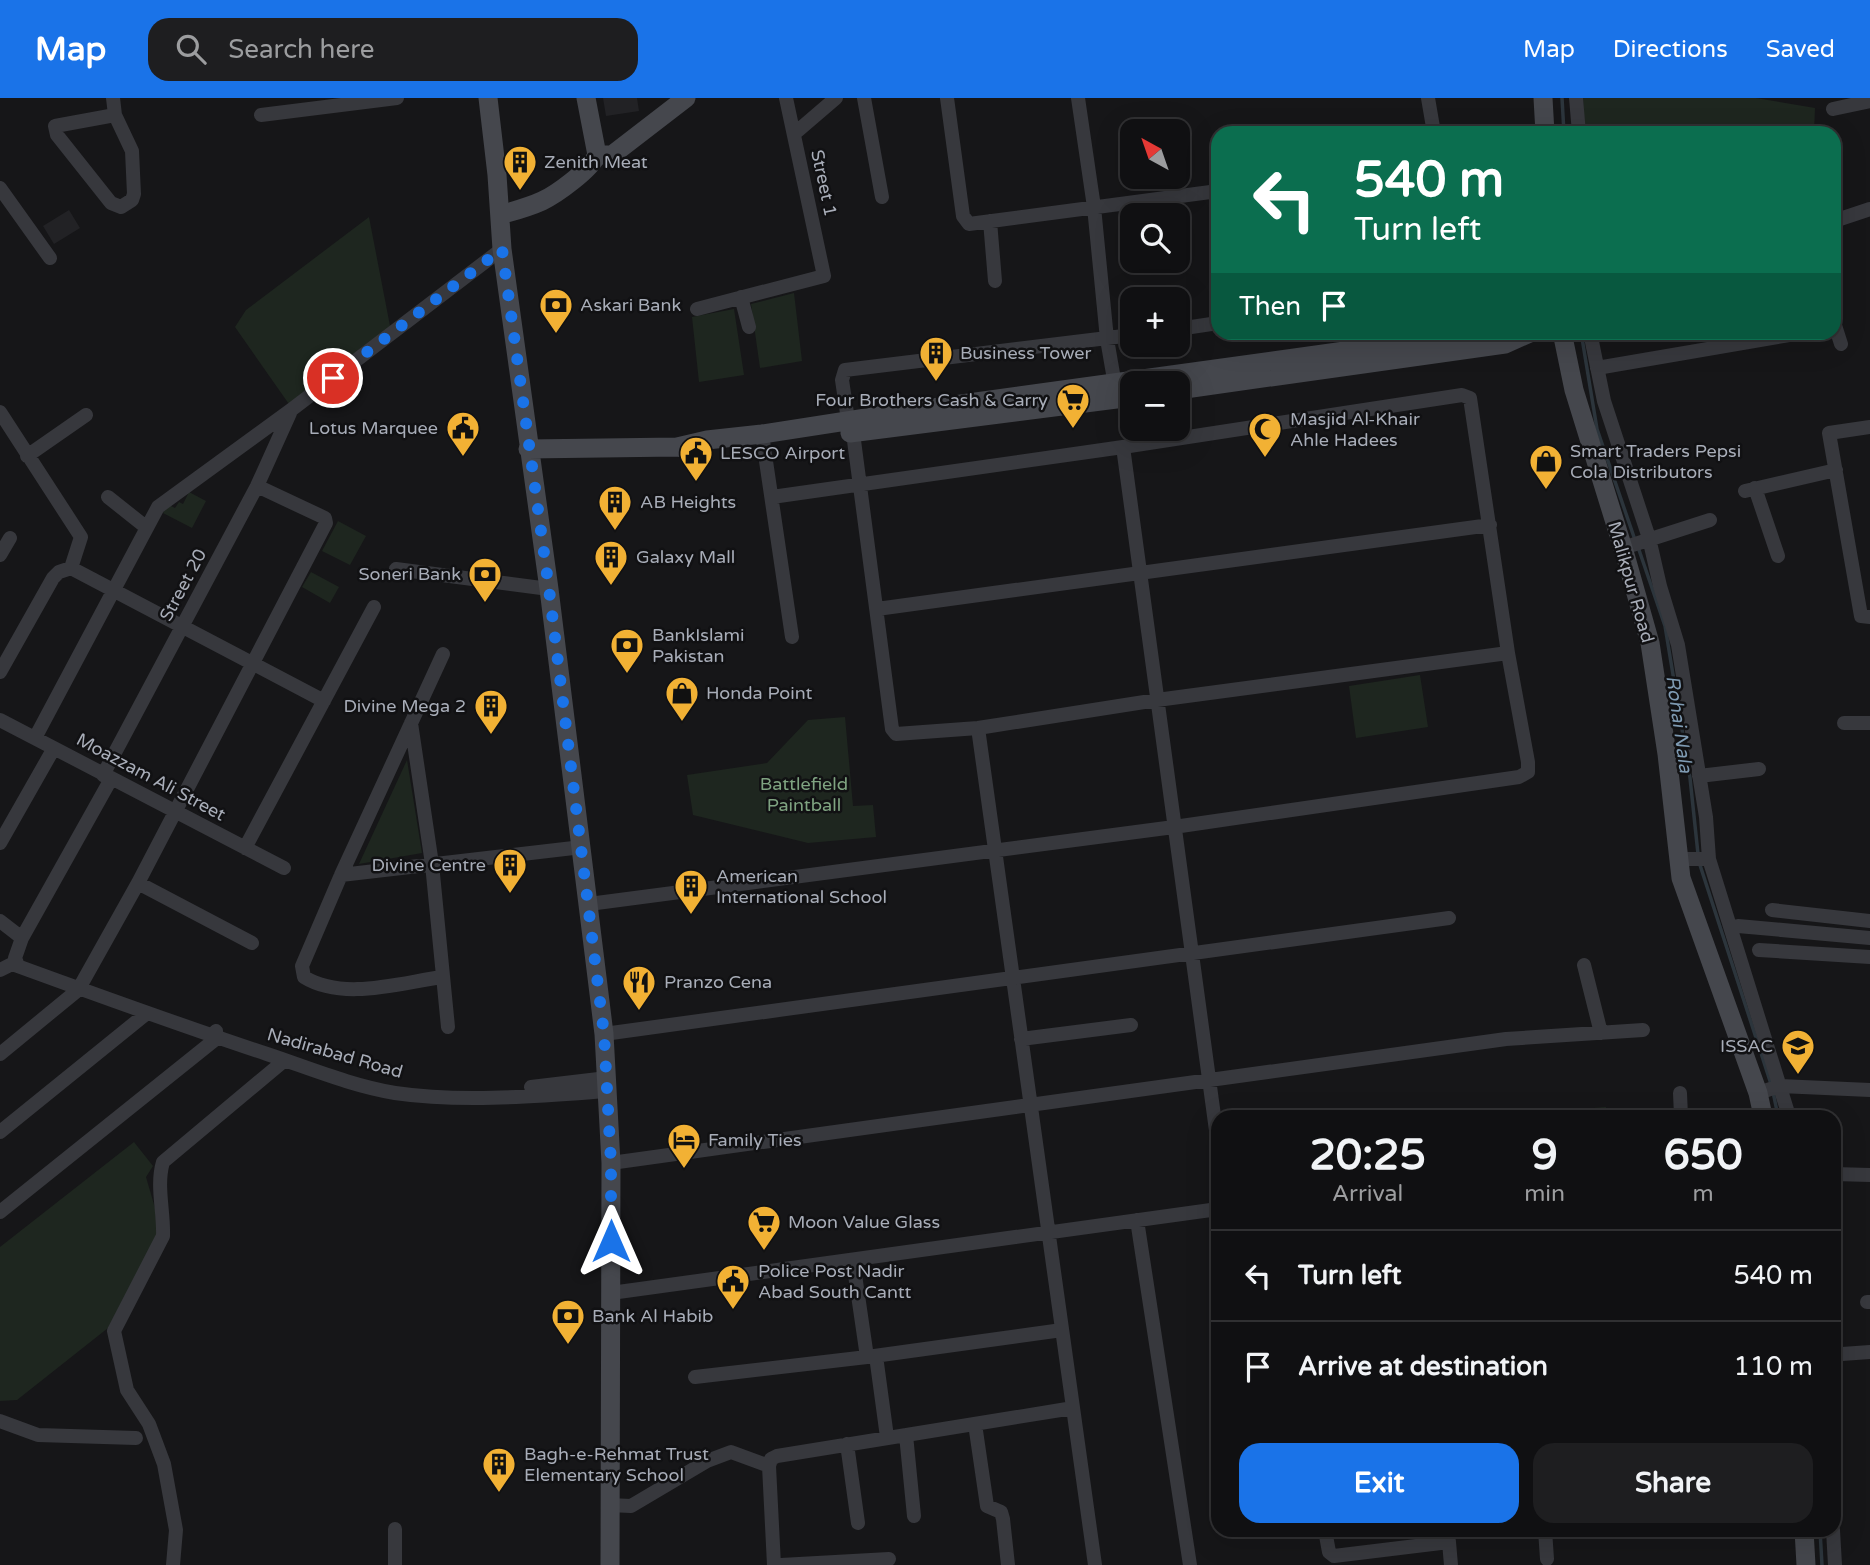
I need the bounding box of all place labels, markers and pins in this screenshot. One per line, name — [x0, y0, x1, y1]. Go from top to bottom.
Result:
building icon: Zenith Meat — [501, 143, 539, 192]
place label: Zenith Meat — [544, 151, 648, 173]
bank icon: Askari Bank — [537, 286, 575, 335]
place label: Askari Bank — [580, 294, 681, 316]
building icon: Business Tower — [917, 334, 955, 383]
place label: Business Tower — [960, 342, 1091, 364]
pin — [303, 348, 363, 408]
supermarket icon: Four Brothers Cash & Carry — [1054, 381, 1092, 430]
place label: Four Brothers Cash & Carry — [815, 389, 1048, 411]
place label: Masjid Al-Khair Ahle Hadees — [1290, 408, 1420, 451]
public building icon: Lotus Marquee — [444, 409, 482, 458]
mosque icon: Masjid Al-Khair Ahle Hadees — [1246, 410, 1284, 459]
place label: Lotus Marquee — [309, 417, 438, 439]
public building icon: LESCO Airport — [677, 434, 715, 483]
place label: Smart Traders Pepsi Cola Distributors — [1570, 440, 1741, 483]
place label: LESCO Airport — [720, 442, 845, 464]
shop icon: Smart Traders Pepsi Cola Distributors — [1527, 442, 1565, 491]
building icon: AB Heights — [596, 483, 634, 532]
place label: AB Heights — [640, 491, 736, 513]
building icon: Galaxy Mall — [592, 538, 630, 587]
place label: Galaxy Mall — [636, 546, 735, 568]
bank icon: Soneri Bank — [466, 555, 504, 604]
place label: Soneri Bank — [358, 563, 461, 585]
place label: BankIslami Pakistan — [652, 624, 745, 667]
bank icon: BankIslami Pakistan — [608, 626, 646, 675]
shop icon: Honda Point — [663, 674, 701, 723]
place label: Honda Point — [706, 682, 812, 704]
building icon: Divine Mega 2 — [472, 687, 510, 736]
place label: Divine Mega 2 — [344, 695, 466, 717]
building icon: Divine Centre — [491, 846, 529, 895]
place label: Divine Centre — [371, 854, 486, 876]
place label: American International School — [716, 865, 887, 908]
building icon: American International School — [672, 867, 710, 916]
restaurant icon: Pranzo Cena — [620, 963, 658, 1012]
place label: Pranzo Cena — [664, 971, 772, 993]
school or university icon: ISSAC — [1779, 1027, 1817, 1076]
place label: ISSAC — [1720, 1035, 1773, 1057]
hotel icon: Family Ties — [665, 1121, 703, 1170]
place label: Family Ties — [708, 1129, 802, 1151]
supermarket icon: Moon Value Glass — [745, 1203, 783, 1252]
place label: Moon Value Glass — [788, 1211, 940, 1233]
place label: Police Post Nadir Abad South Cantt — [758, 1260, 912, 1303]
public building icon: Police Post Nadir Abad South Cantt — [714, 1262, 752, 1311]
bank icon: Bank Al Habib — [549, 1297, 587, 1346]
place label: Bank Al Habib — [592, 1305, 713, 1327]
place label: Bagh-e-Rehmat Trust Elementary School — [524, 1443, 709, 1486]
building icon: Bagh-e-Rehmat Trust Elementary School — [480, 1445, 518, 1494]

